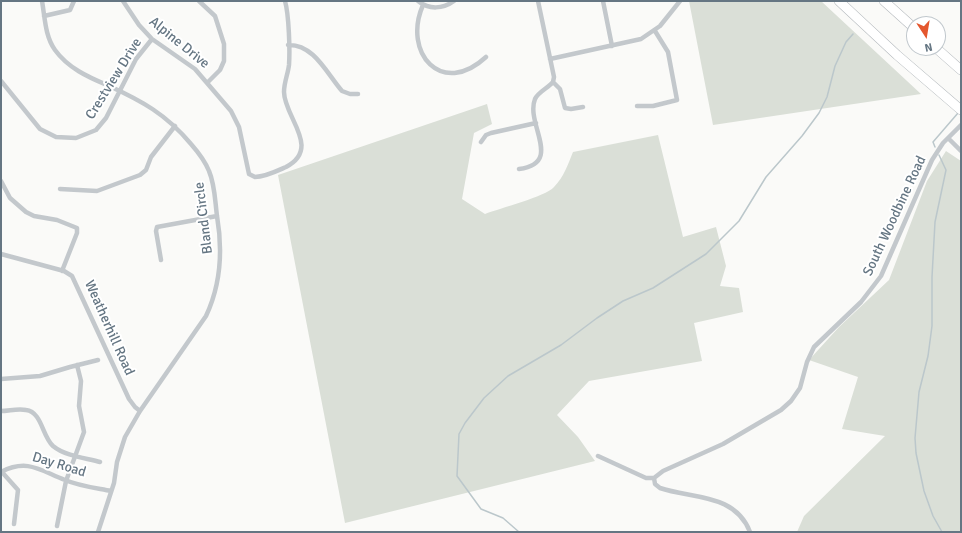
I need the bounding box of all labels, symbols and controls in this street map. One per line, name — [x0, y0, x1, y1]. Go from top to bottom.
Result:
street label: Alpine Drive — [145, 14, 213, 72]
north arrow — [906, 16, 946, 56]
street label: Crestview Drive — [82, 35, 146, 123]
text: N — [923, 40, 933, 54]
street label: South Woodbine Road — [860, 153, 930, 279]
street label: Bland Circle — [191, 181, 217, 255]
street label: Weatherhill Road — [80, 278, 138, 378]
street label: Day Road — [30, 449, 88, 481]

